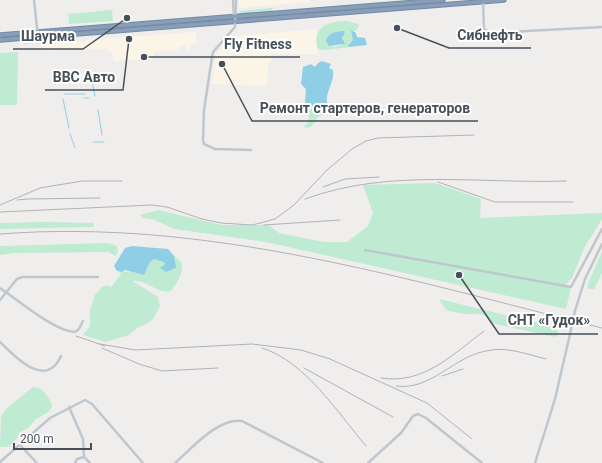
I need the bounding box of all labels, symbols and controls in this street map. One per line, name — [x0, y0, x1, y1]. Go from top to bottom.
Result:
callout: Сибнефть — [449, 22, 531, 48]
callout: Шаурма — [13, 23, 83, 49]
text: Сибнефть — [457, 27, 523, 43]
text: Шаурма — [21, 28, 75, 44]
callout: Fly Fitness — [216, 31, 300, 57]
text: Fly Fitness — [224, 36, 292, 52]
callout: ВВС Авто — [45, 64, 123, 90]
text: ВВС Авто — [53, 69, 115, 85]
callout: Ремонт стартеров, генераторов — [252, 95, 478, 121]
text: Ремонт стартеров, генераторов — [260, 100, 470, 116]
callout: СНТ «Гудок» — [499, 308, 598, 334]
text: СНТ «Гудок» — [508, 312, 590, 328]
scale bar — [14, 425, 91, 451]
text: 200 m — [20, 432, 54, 446]

